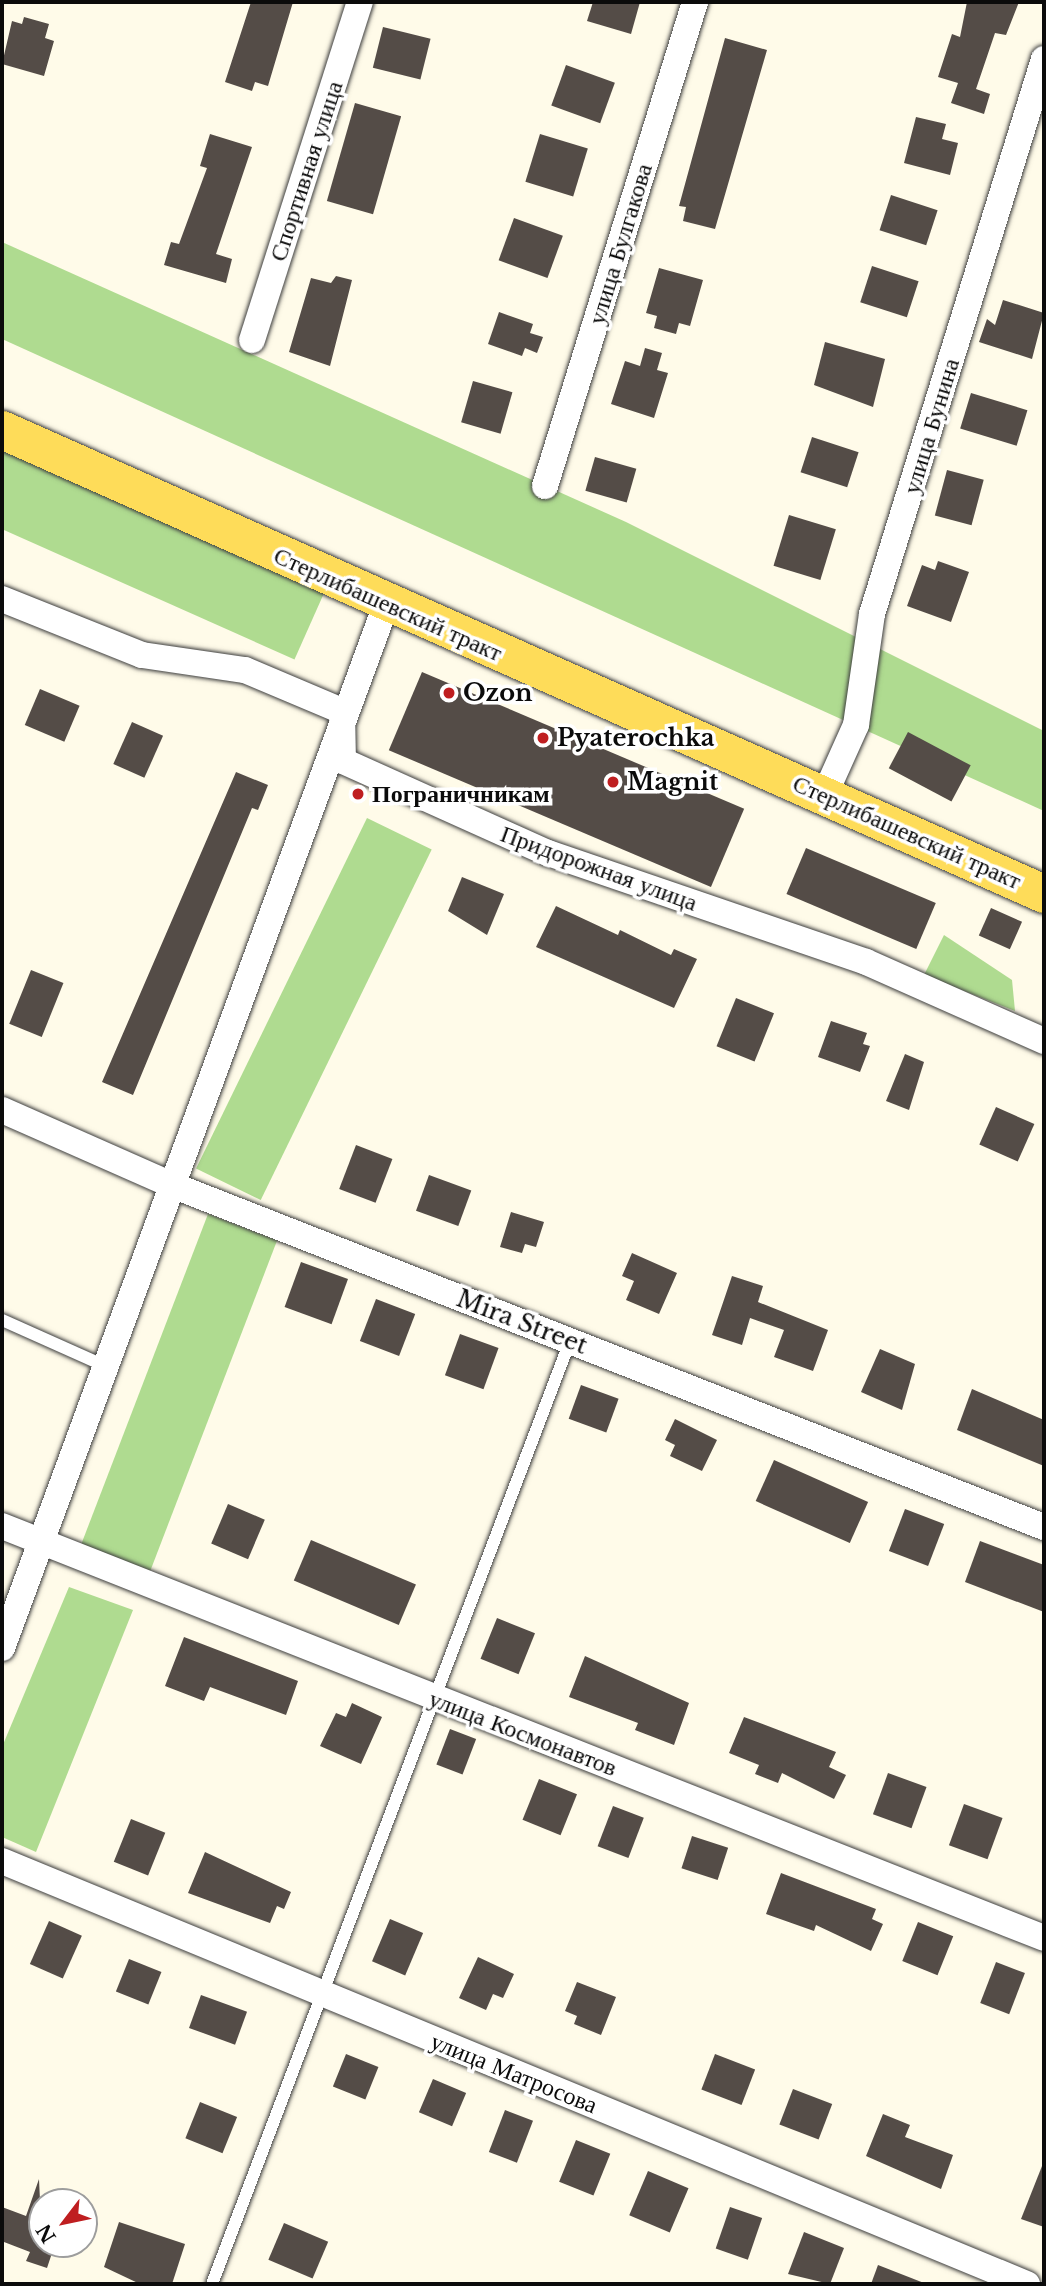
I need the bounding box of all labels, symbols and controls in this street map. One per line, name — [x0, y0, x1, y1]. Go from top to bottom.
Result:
street label: Спортивная улица — [263, 77, 349, 265]
street label: улица Булгакова — [582, 160, 658, 328]
street label: улица Бунина — [897, 355, 965, 497]
street label: Стерлибашевский тракт — [269, 541, 507, 667]
place label: Ozon — [463, 679, 532, 707]
marker: Ozon — [441, 685, 457, 701]
place label: Pyaterochka — [557, 724, 715, 752]
marker: Pyaterochka — [535, 730, 551, 746]
place label: Magnit — [627, 768, 718, 796]
street label: Стерлибашевский тракт — [788, 769, 1026, 895]
marker: Magnit — [605, 774, 621, 790]
place label: Пограничникам — [372, 780, 550, 808]
marker: Пограничникам — [350, 786, 366, 802]
street label: Придорожная улица — [497, 819, 701, 917]
street label: Mira Street — [452, 1284, 592, 1360]
street label: улица Космонавтов — [425, 1684, 621, 1782]
street label: улица Матросова — [426, 2026, 602, 2120]
north arrow — [28, 2188, 98, 2258]
text: N — [32, 2220, 61, 2247]

